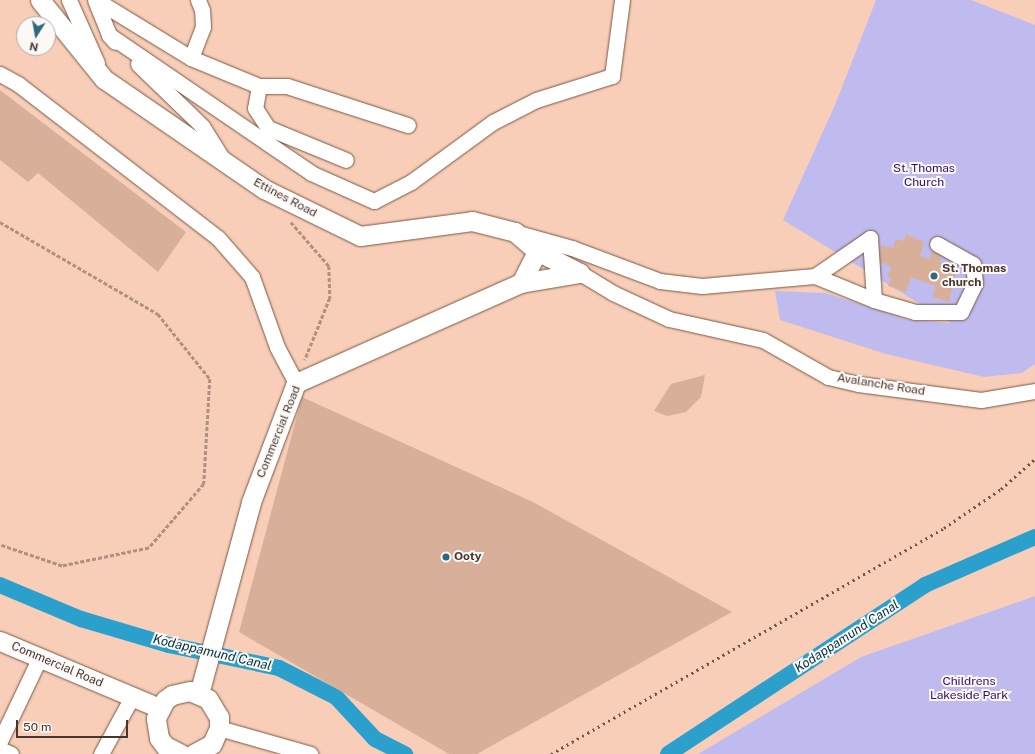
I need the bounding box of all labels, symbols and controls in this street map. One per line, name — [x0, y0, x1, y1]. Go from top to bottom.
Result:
north arrow — [16, 16, 56, 56]
text: N — [29, 40, 39, 54]
park label: St. Thomas Church — [893, 162, 955, 190]
street label: Ettines Road — [251, 175, 319, 221]
place label: St. Thomas church — [942, 262, 1006, 290]
marker: St. Thomas church — [929, 271, 939, 281]
street label: Avalanche Road — [836, 371, 926, 399]
street label: Commercial Road — [254, 384, 304, 480]
place label: Ooty — [454, 550, 481, 564]
marker: Ooty — [441, 552, 451, 562]
water label: Kodappamund Canal — [792, 597, 902, 677]
water label: Kodappamund Canal — [151, 632, 273, 674]
street label: Commercial Road — [9, 639, 105, 691]
park label: Childrens Lakeside Park — [930, 675, 1008, 703]
scale bar — [18, 712, 130, 738]
text: 50 m — [23, 720, 51, 734]

